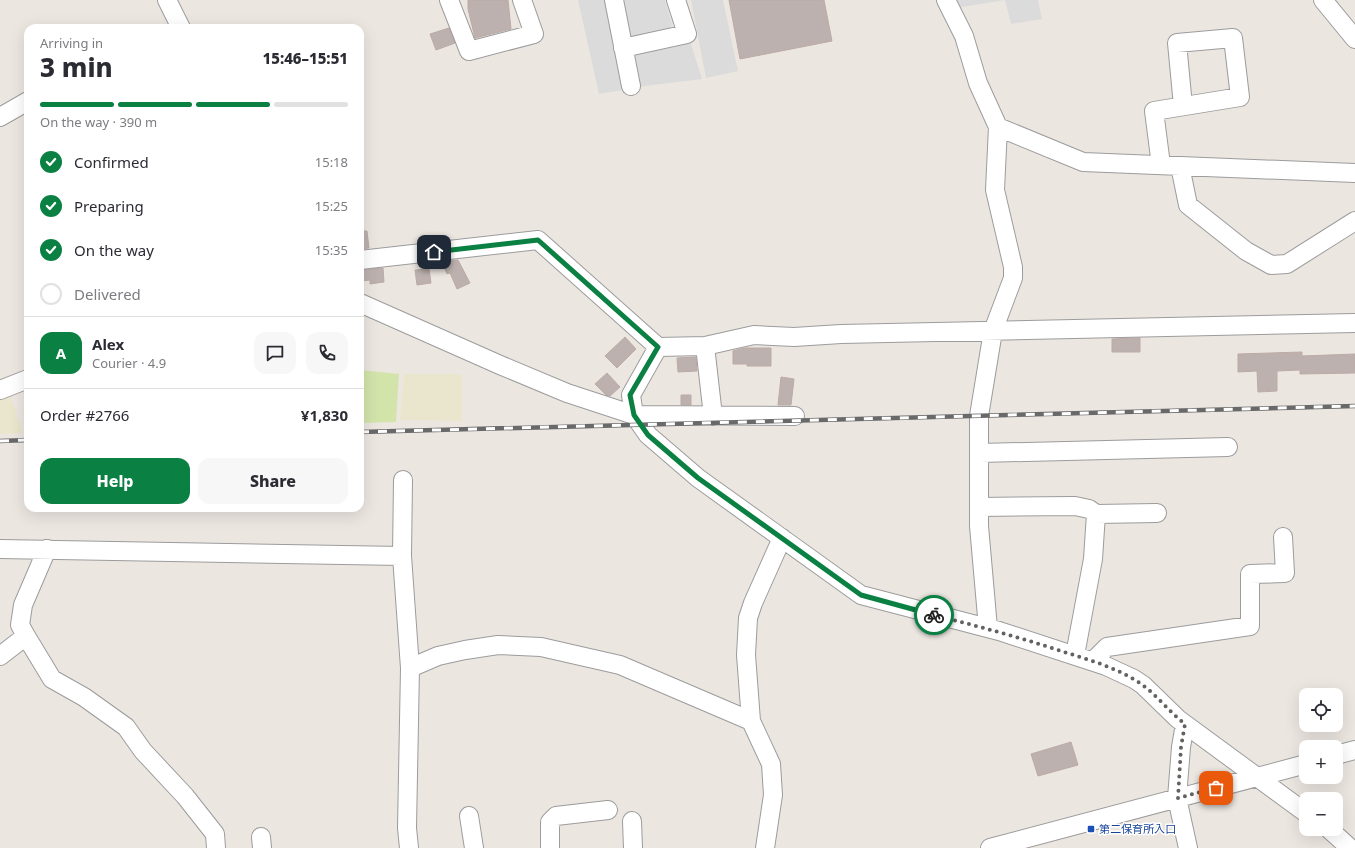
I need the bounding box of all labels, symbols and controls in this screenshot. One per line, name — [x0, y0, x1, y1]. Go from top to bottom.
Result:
text: Arriving in — [40, 34, 103, 52]
text: 15:46–15:51 — [263, 48, 348, 68]
text: 3 min — [40, 49, 113, 85]
text: On the way · 390 m — [40, 113, 157, 131]
icon: check — [40, 151, 62, 173]
text: Confirmed — [74, 152, 149, 172]
text: 15:18 — [315, 153, 348, 171]
icon: check — [40, 195, 62, 217]
text: Preparing — [74, 196, 144, 216]
text: 15:25 — [315, 197, 348, 215]
pin — [417, 235, 451, 269]
icon: check — [40, 239, 62, 261]
text: On the way — [74, 240, 154, 260]
text: 15:35 — [315, 241, 348, 259]
icon: home — [423, 241, 445, 263]
text: Delivered — [74, 284, 141, 304]
button: chat — [254, 332, 296, 374]
button: phone — [306, 332, 348, 374]
text: Alex — [92, 334, 124, 354]
text: A — [56, 343, 66, 363]
text: Courier · 4.9 — [92, 354, 166, 372]
text: Order #2766 — [40, 405, 129, 425]
text: ¥1,830 — [301, 405, 348, 425]
button: Help — [40, 458, 190, 504]
button: Share — [198, 458, 348, 504]
courier — [914, 595, 954, 635]
icon: bike — [923, 604, 945, 626]
map controls — [1299, 688, 1343, 836]
button: locate — [1299, 688, 1343, 732]
button: + — [1299, 740, 1343, 784]
pin — [1199, 771, 1233, 805]
icon: bag — [1205, 777, 1227, 799]
button: − — [1299, 792, 1343, 836]
place label: 第二保育所入口 — [1099, 821, 1176, 836]
marker: 第二保育所入口 — [1086, 824, 1096, 834]

